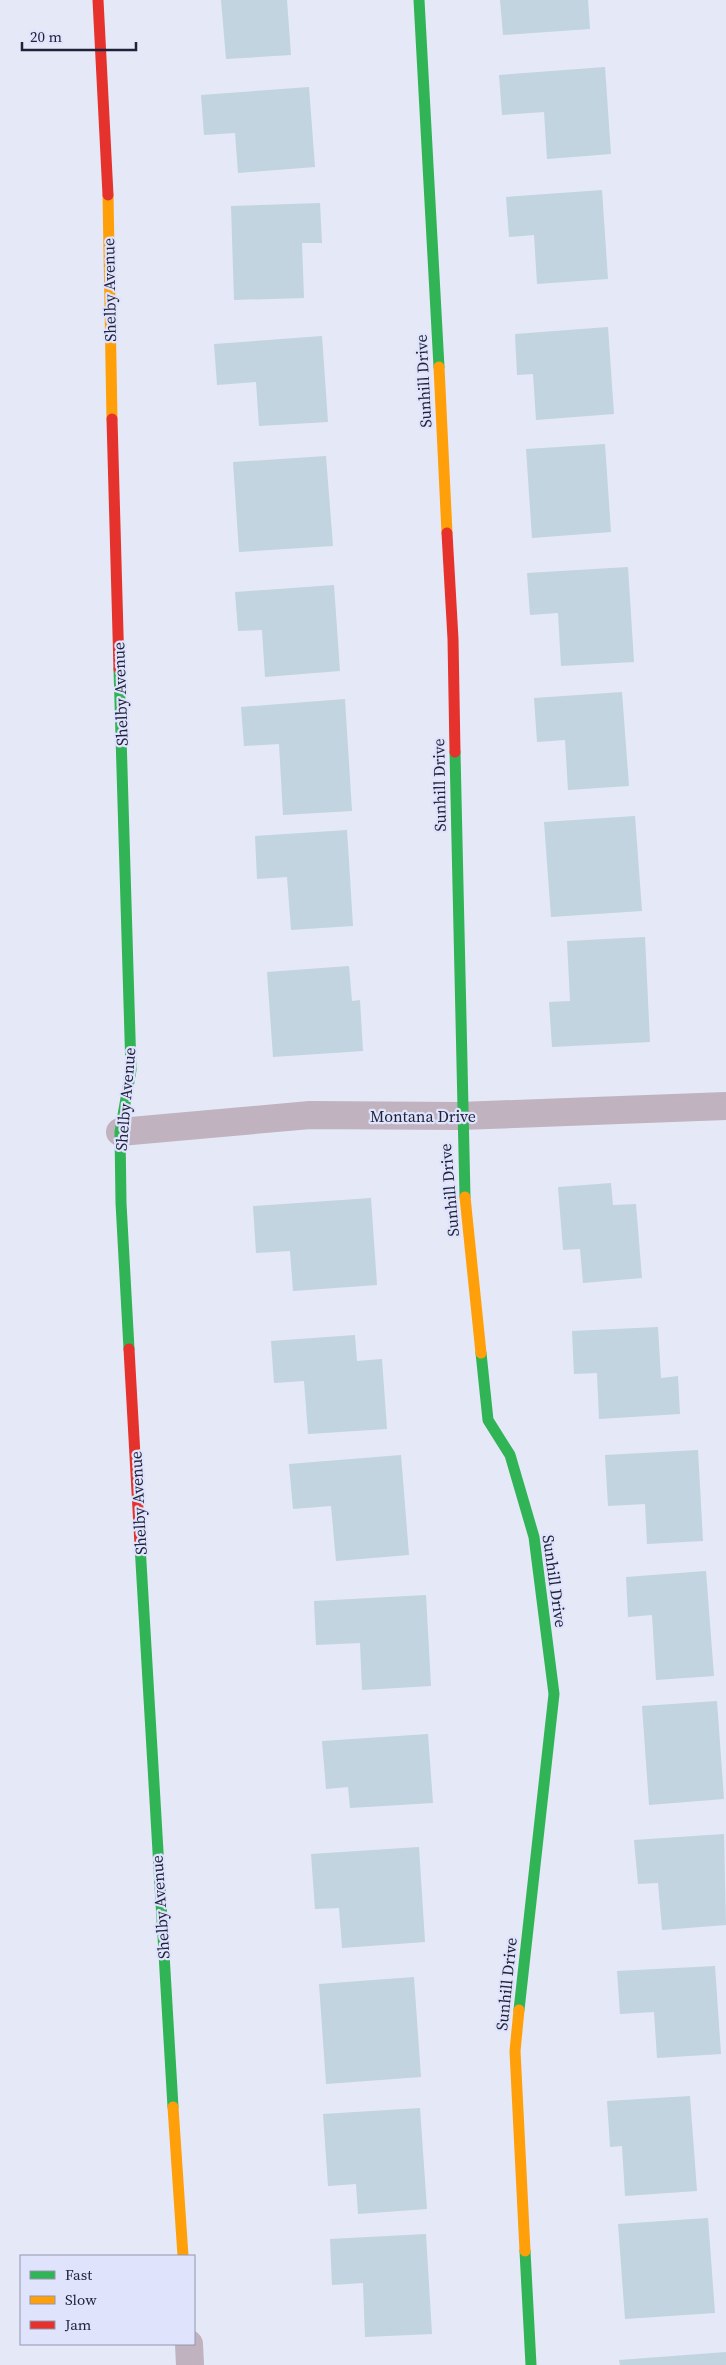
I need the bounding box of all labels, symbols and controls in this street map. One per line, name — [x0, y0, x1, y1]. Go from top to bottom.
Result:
scale bar — [22, 20, 136, 52]
text: 20 m — [30, 26, 62, 47]
street label: Shelby Avenue — [97, 238, 121, 342]
street label: Sunhill Drive — [410, 334, 436, 428]
street label: Shelby Avenue — [107, 642, 133, 746]
street label: Sunhill Drive — [427, 738, 451, 832]
street label: Shelby Avenue — [110, 1046, 140, 1152]
street label: Montana Drive — [370, 1105, 476, 1127]
street label: Sunhill Drive — [434, 1143, 464, 1237]
street label: Shelby Avenue — [124, 1451, 152, 1555]
street label: Sunhill Drive — [538, 1533, 572, 1629]
street label: Shelby Avenue — [145, 1854, 175, 1960]
street label: Sunhill Drive — [490, 1936, 522, 2032]
legend — [20, 2255, 195, 2345]
text: Fast — [65, 2264, 92, 2285]
text: Slow — [65, 2289, 97, 2310]
text: Jam — [64, 2314, 92, 2335]

